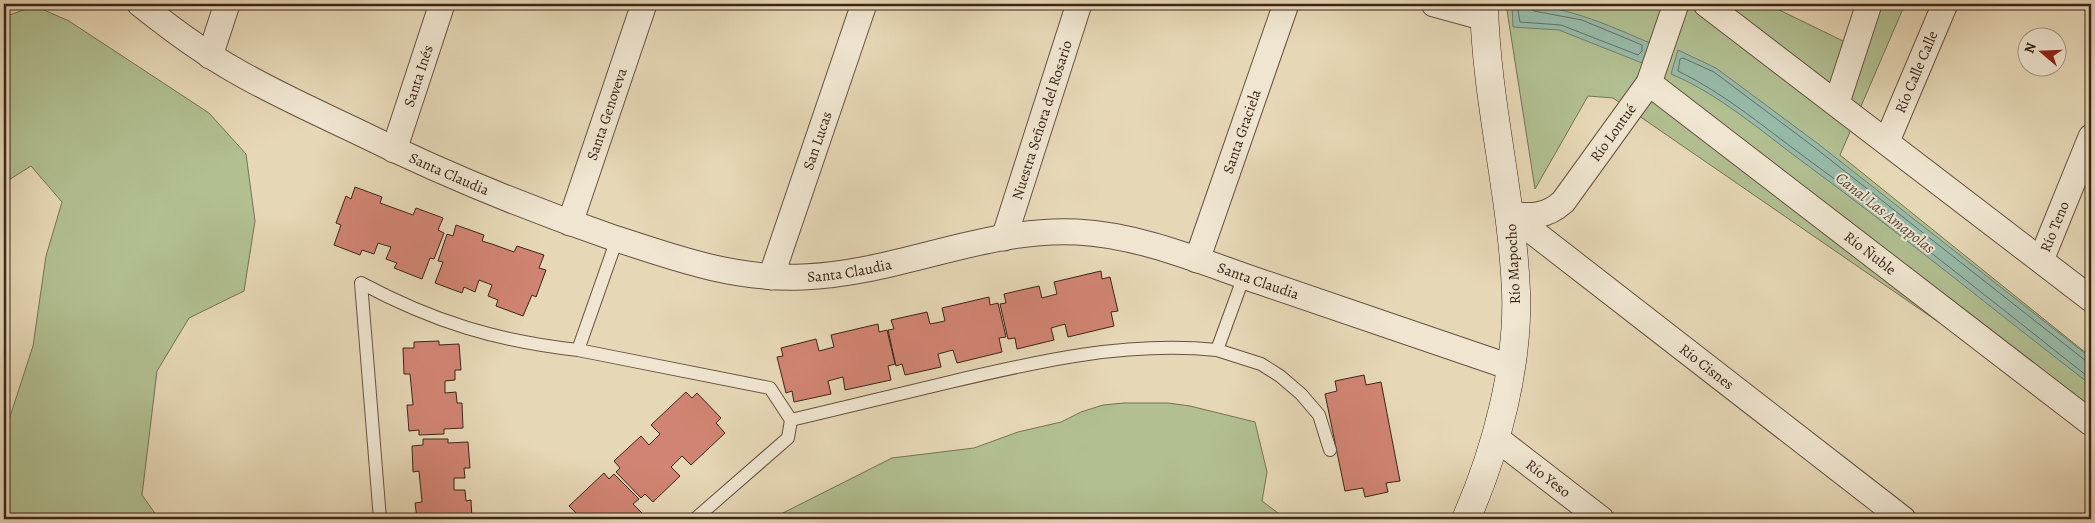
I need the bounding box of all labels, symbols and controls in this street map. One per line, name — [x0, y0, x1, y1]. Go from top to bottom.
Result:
street label: Río Calle Calle — [1890, 27, 1943, 116]
north arrow — [2018, 28, 2068, 78]
street label: Nuestra Señora del Rosario — [1007, 38, 1077, 202]
text: N — [2020, 40, 2041, 56]
street label: Santa Inés — [399, 42, 438, 109]
street label: Santa Genoveva — [582, 65, 632, 163]
street label: Santa Graciela — [1218, 87, 1266, 176]
street label: Río Lontué — [1585, 100, 1641, 166]
street label: San Lucas — [798, 109, 837, 173]
street label: Santa Claudia — [406, 148, 492, 200]
water label: Canal Las Amapolas — [1831, 167, 1940, 259]
street label: Río Teno — [2035, 198, 2074, 255]
street label: Río Mapocho — [1501, 223, 1525, 305]
street label: Río Ñuble — [1840, 227, 1900, 280]
street label: Santa Claudia — [807, 254, 894, 287]
street label: Santa Claudia — [1215, 257, 1302, 304]
street label: Río Cisnes — [1675, 339, 1738, 394]
street label: Río Yeso — [1522, 455, 1575, 502]

